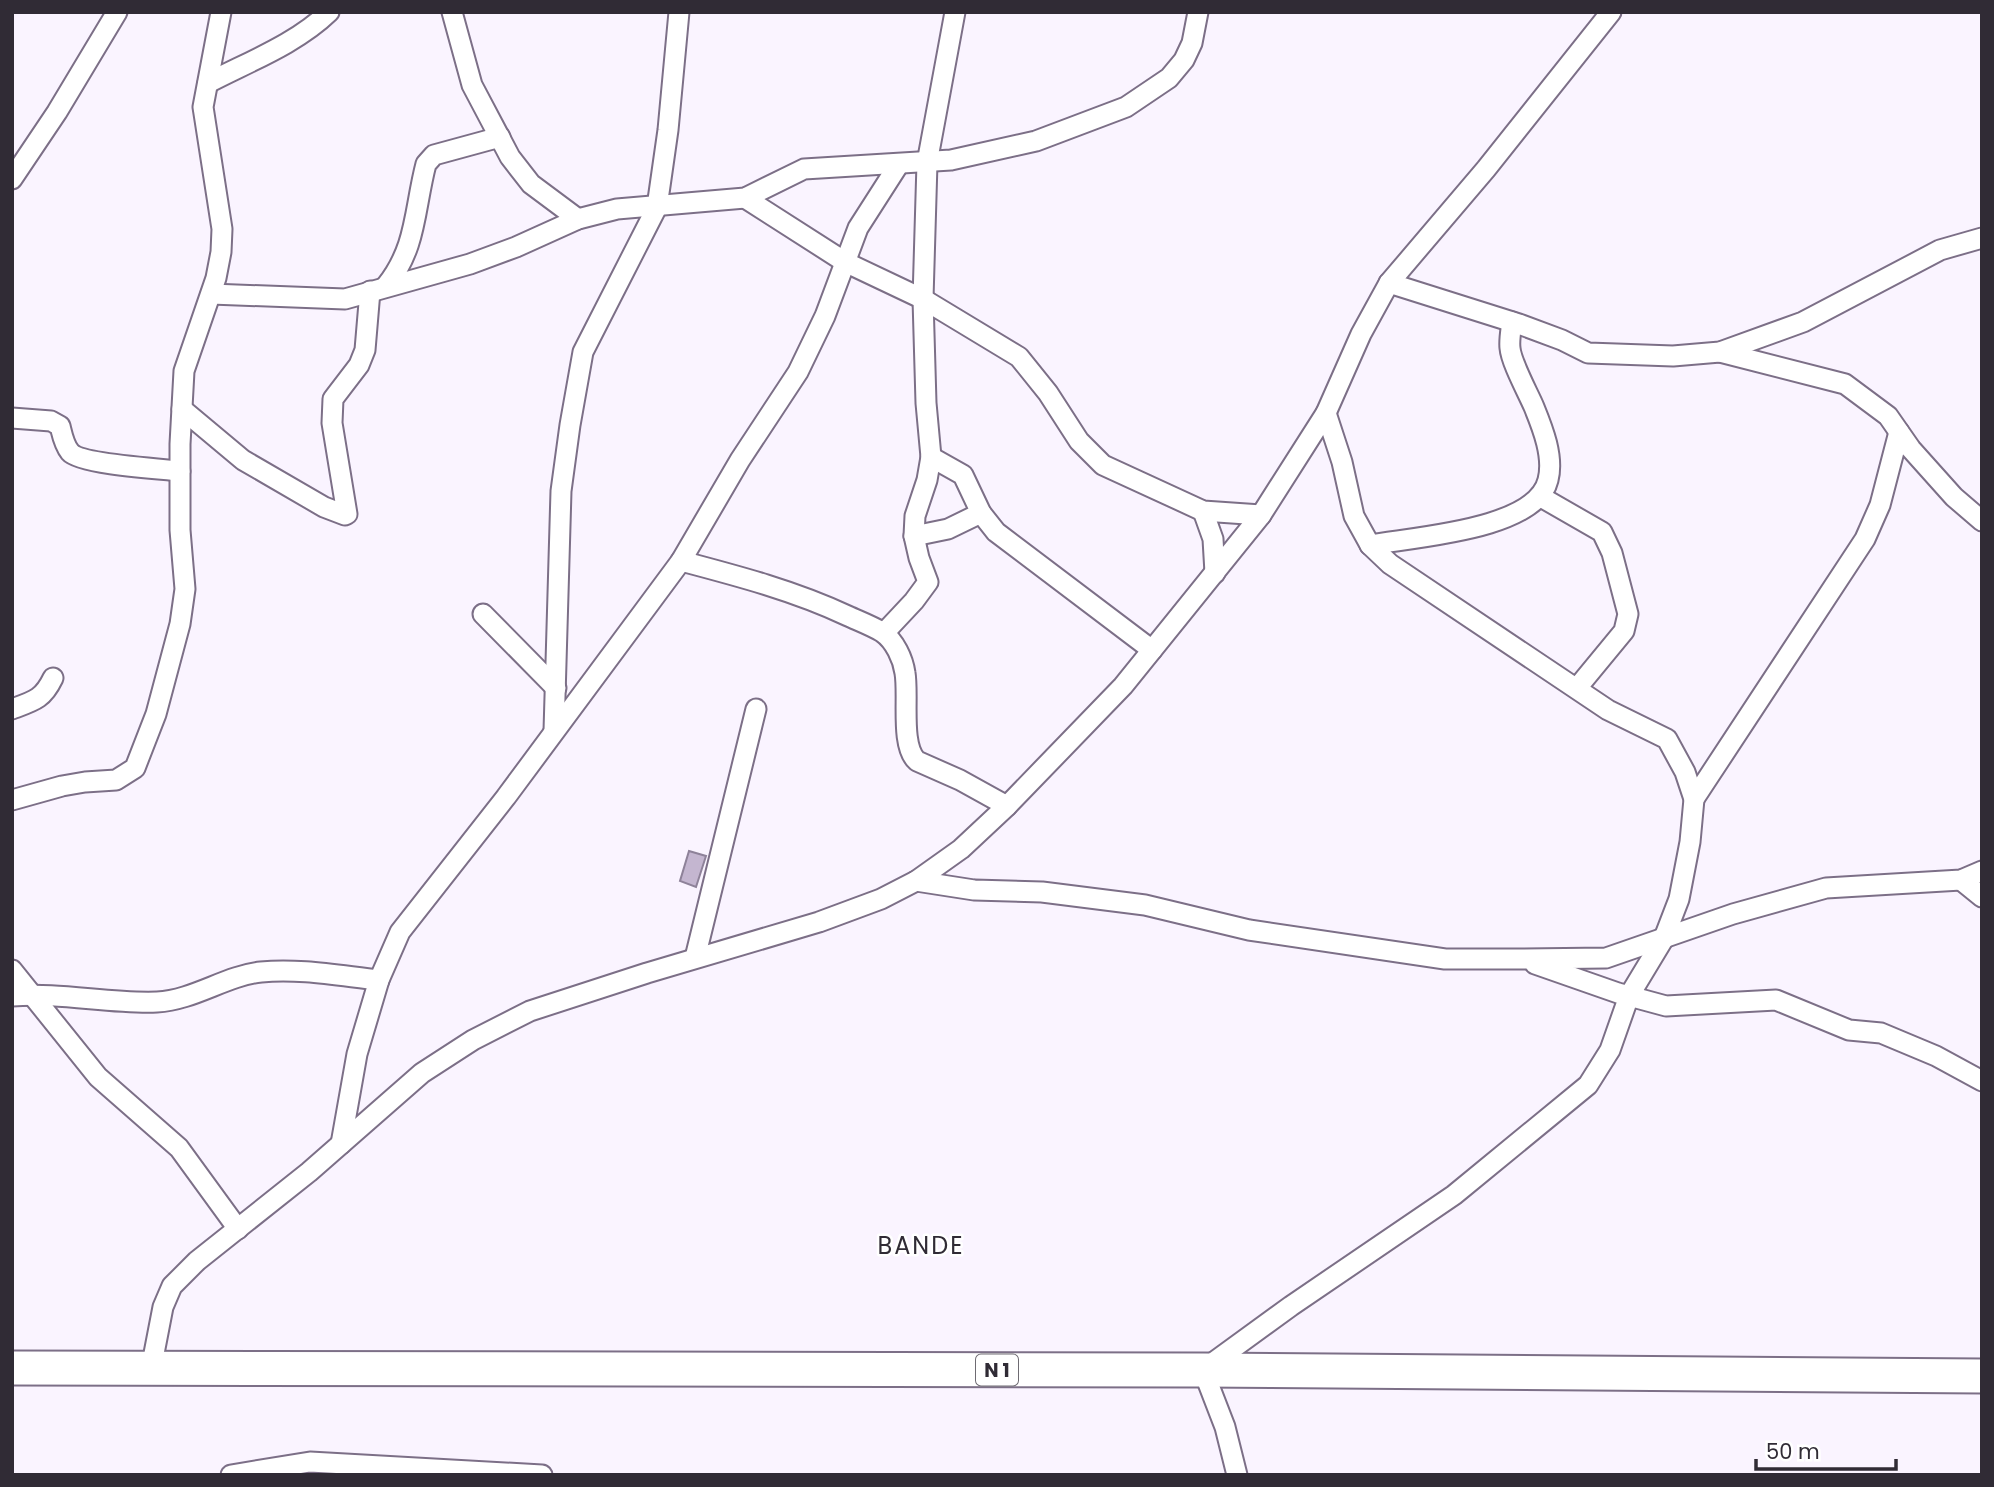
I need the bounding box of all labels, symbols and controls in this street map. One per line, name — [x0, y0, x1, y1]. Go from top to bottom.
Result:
district label: BANDE — [877, 1229, 965, 1262]
road number: N 1 — [976, 1354, 1018, 1386]
scale bar — [1756, 1428, 1896, 1472]
text: 50 m — [1766, 1437, 1820, 1466]

